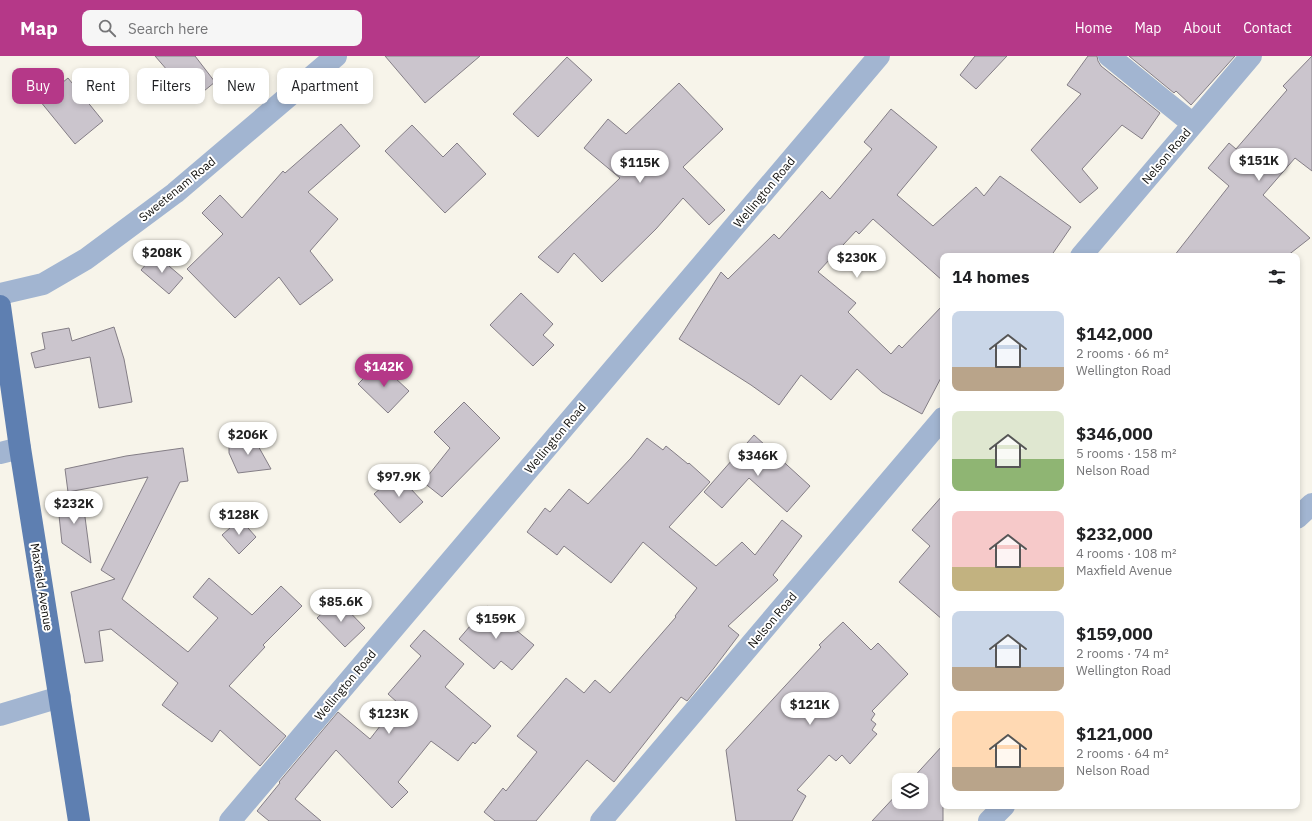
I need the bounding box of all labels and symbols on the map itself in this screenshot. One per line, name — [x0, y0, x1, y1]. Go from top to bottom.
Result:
street label: Nelson Road — [1138, 125, 1194, 187]
pin: $151K — [1231, 148, 1287, 182]
pin: $115K — [612, 150, 668, 184]
street label: Sweetenam Road — [136, 154, 218, 224]
street label: Wellington Road — [730, 154, 798, 230]
pin: $208K — [134, 240, 190, 274]
pin: $230K — [829, 245, 885, 279]
pin: $142K — [356, 354, 412, 388]
street label: Wellington Road — [521, 400, 589, 476]
pin: $206K — [220, 422, 276, 456]
pin: $346K — [730, 443, 786, 477]
pin: $97.9K — [366, 464, 432, 498]
pin: $232K — [46, 491, 102, 525]
pin: $128K — [211, 502, 267, 536]
street label: Maxfield Avenue — [28, 542, 56, 632]
pin: $85.6K — [308, 589, 374, 623]
street label: Nelson Road — [744, 589, 800, 651]
pin: $159K — [468, 606, 524, 640]
street label: Wellington Road — [311, 647, 379, 723]
pin: $121K — [782, 692, 838, 726]
pin: $123K — [361, 701, 417, 735]

